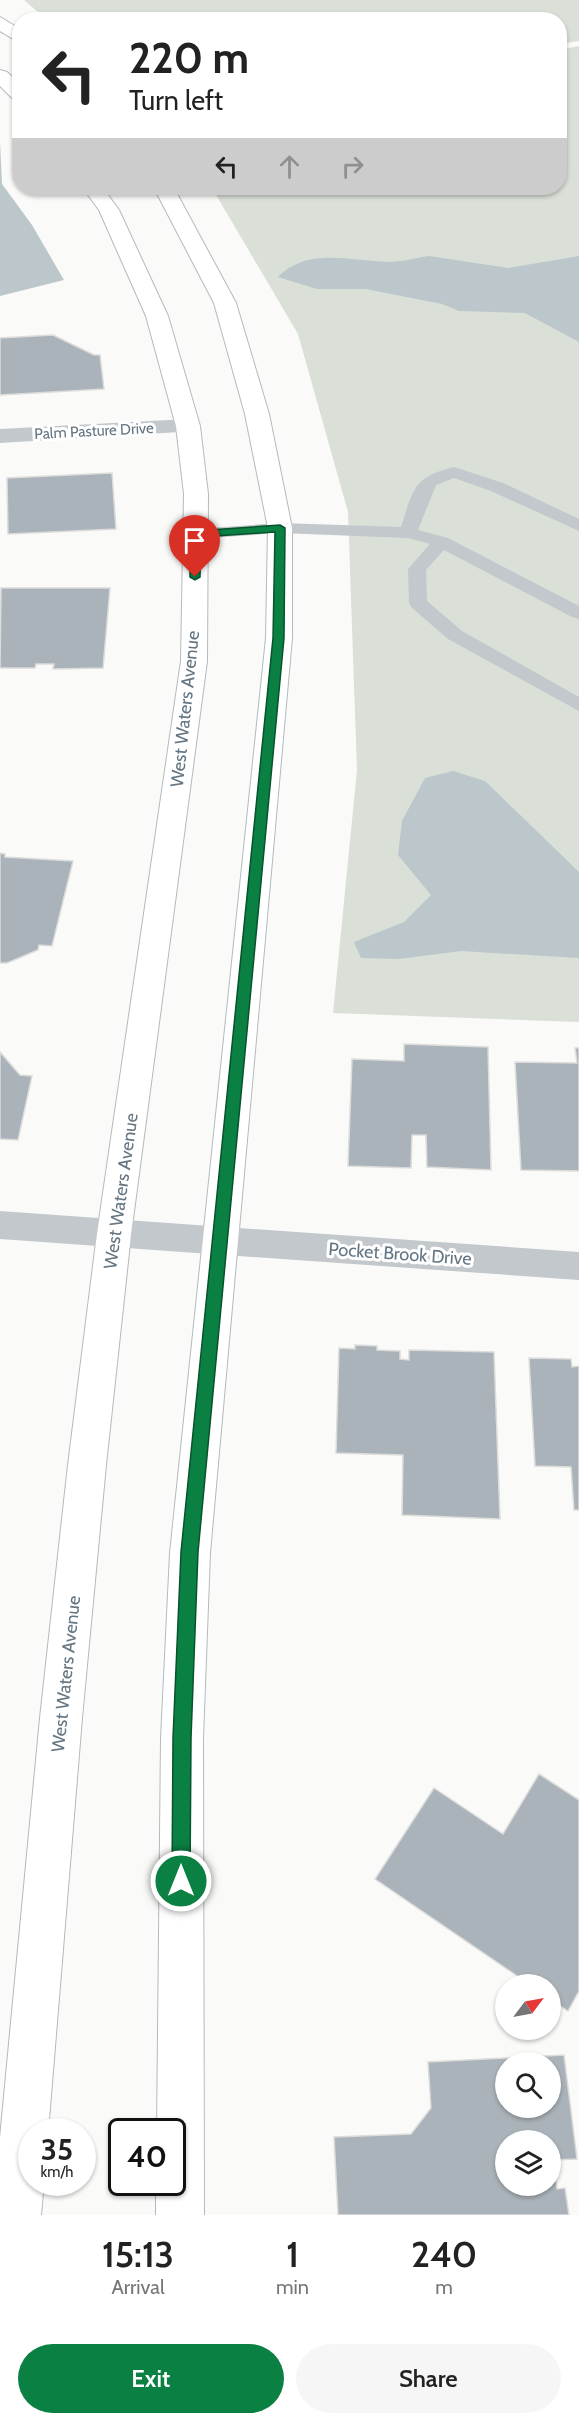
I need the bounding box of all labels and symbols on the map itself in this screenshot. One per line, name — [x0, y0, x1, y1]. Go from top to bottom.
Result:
street label: Palm Pasture Drive — [34, 419, 154, 443]
pin — [169, 515, 220, 577]
street label: West Waters Avenue — [166, 630, 204, 788]
street label: West Waters Avenue — [99, 1112, 143, 1270]
street label: Pocket Brook Drive — [328, 1238, 472, 1270]
street label: West Waters Avenue — [47, 1595, 85, 1753]
position arrow — [149, 1849, 213, 1913]
north arrow — [495, 1974, 561, 2040]
speed limit sign: 40 — [108, 2118, 186, 2196]

